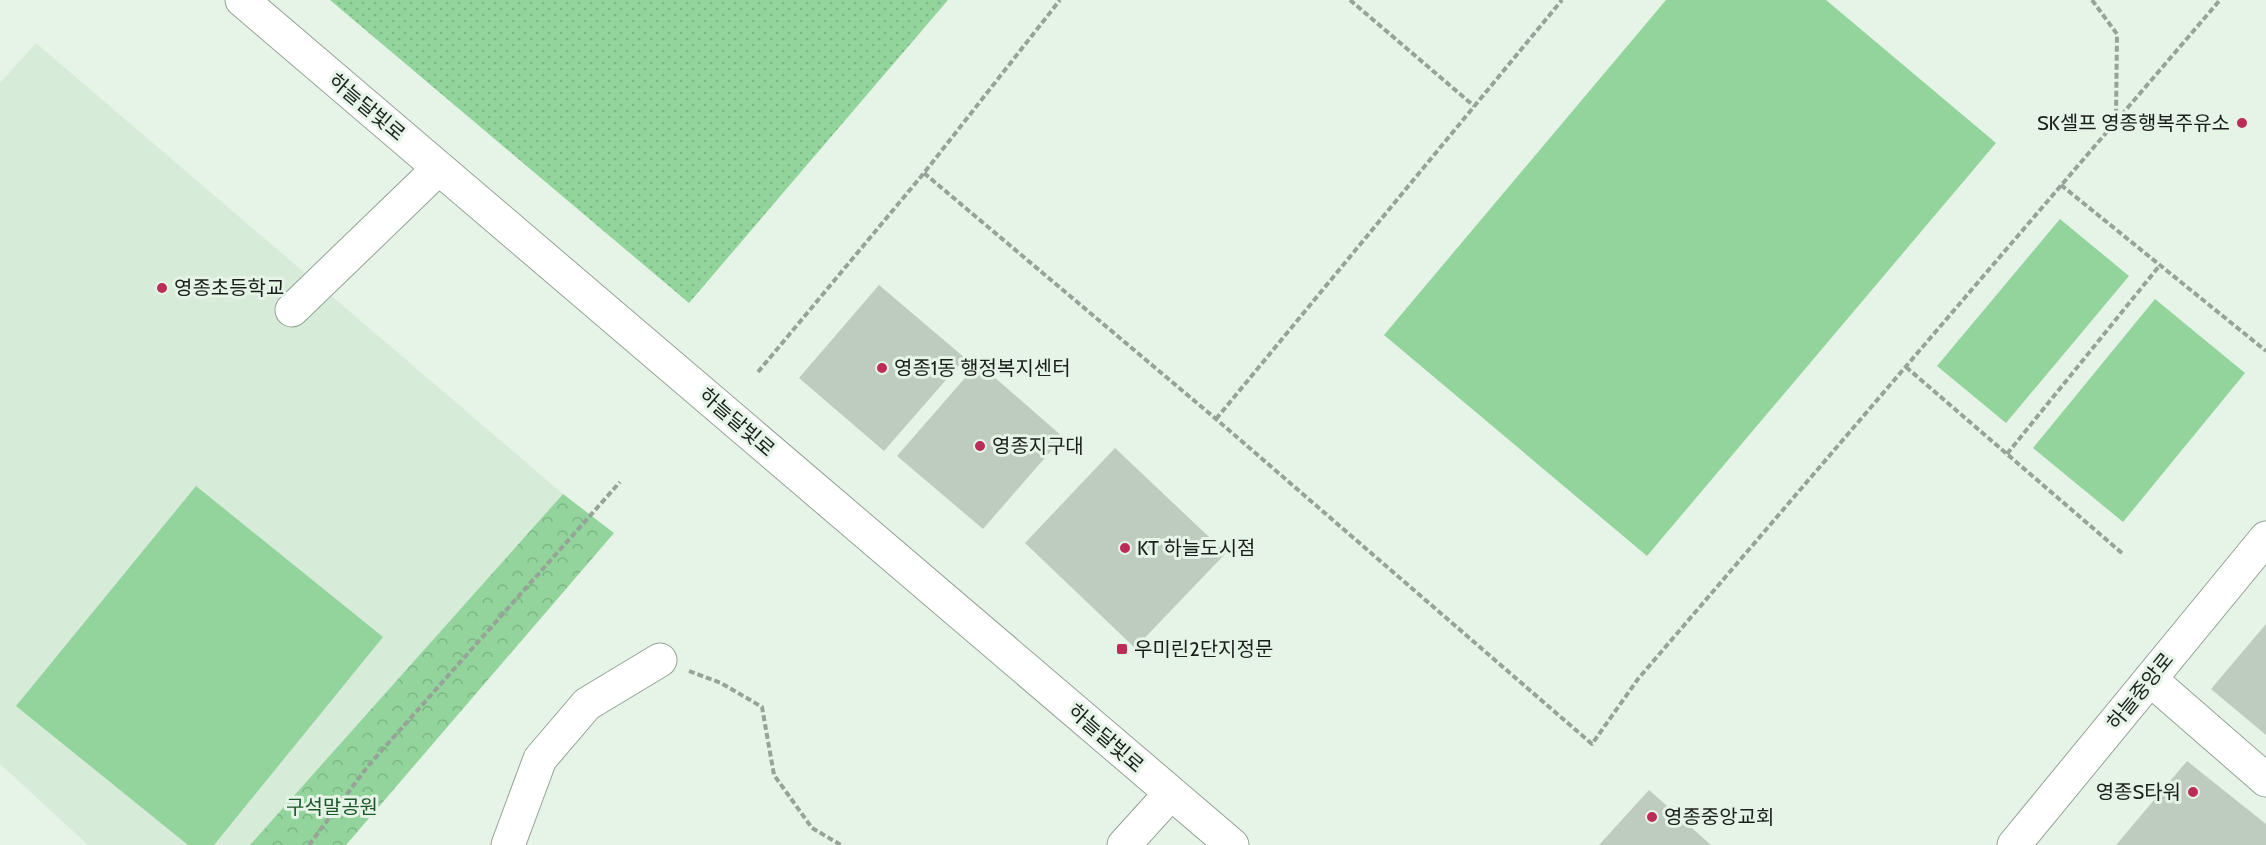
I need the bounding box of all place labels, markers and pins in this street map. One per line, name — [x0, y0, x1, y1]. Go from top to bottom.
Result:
place label: SK셀프 영종행복주유소 — [2037, 111, 2230, 135]
marker: SK셀프 영종행복주유소 — [2235, 116, 2249, 130]
place label: 영종초등학교 — [174, 276, 284, 300]
marker: 영종초등학교 — [155, 281, 169, 295]
place label: 영종1동 행정복지센터 — [894, 356, 1071, 380]
marker: 영종1동 행정복지센터 — [875, 361, 889, 375]
place label: 영종지구대 — [992, 434, 1084, 458]
marker: 영종지구대 — [973, 439, 987, 453]
place label: KT 하늘도시점 — [1137, 536, 1255, 560]
marker: KT 하늘도시점 — [1118, 541, 1132, 555]
place label: 우미린2단지정문 — [1134, 637, 1273, 661]
marker: 우미린2단지정문 — [1115, 642, 1129, 656]
place label: 영종S타워 — [2096, 780, 2181, 804]
marker: 영종S타워 — [2186, 785, 2200, 799]
place label: 영종중앙교회 — [1664, 805, 1774, 829]
marker: 영종중앙교회 — [1645, 810, 1659, 824]

